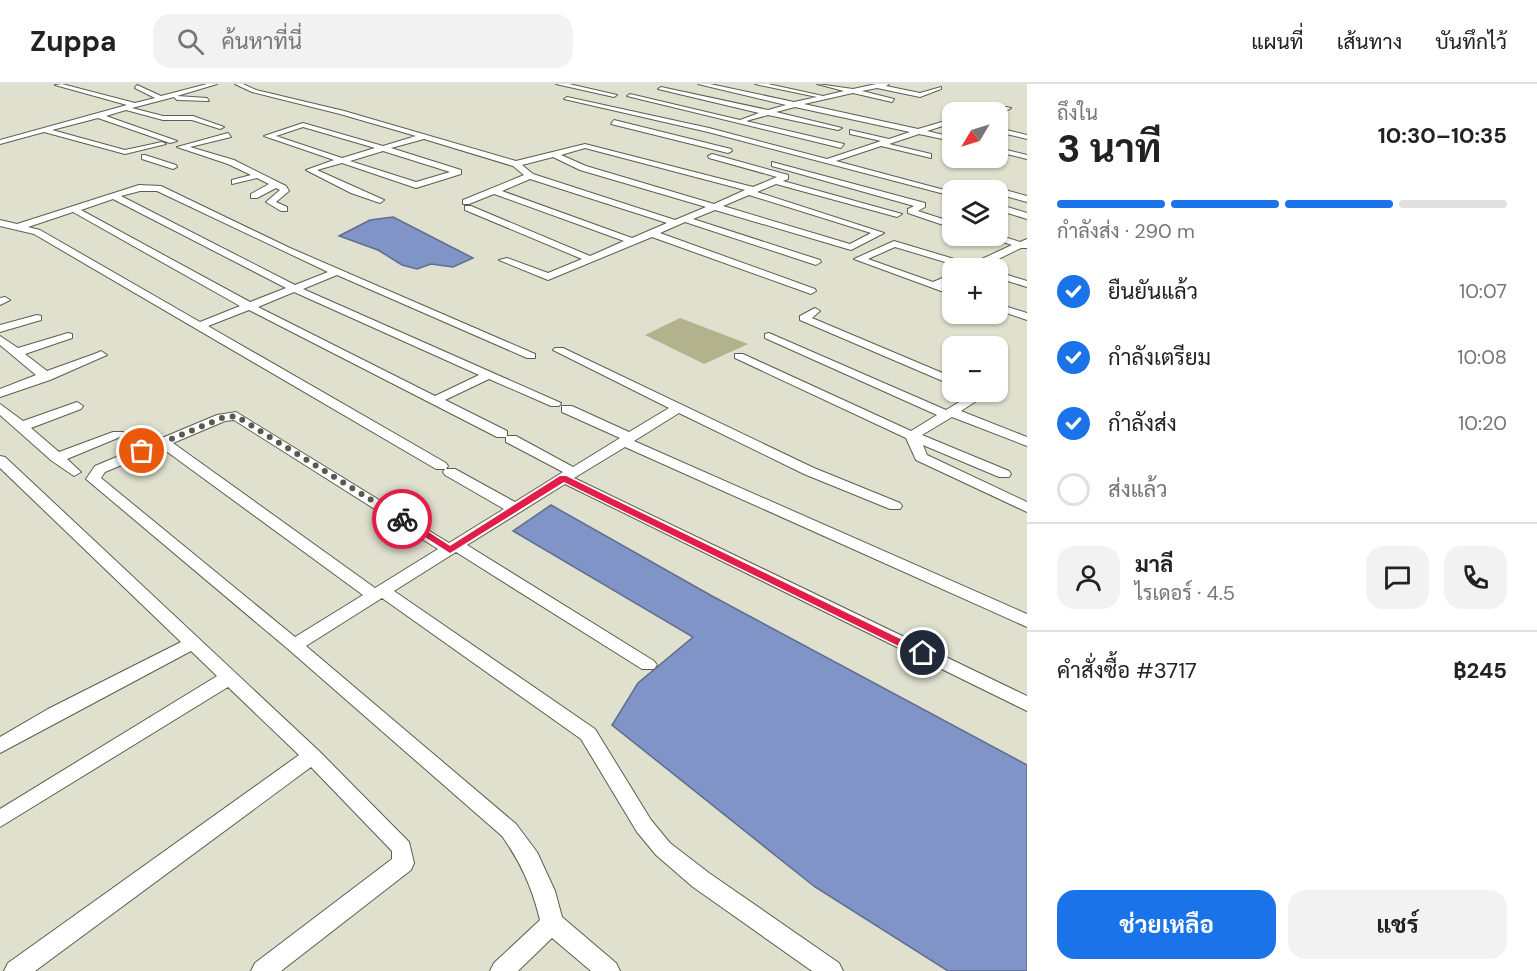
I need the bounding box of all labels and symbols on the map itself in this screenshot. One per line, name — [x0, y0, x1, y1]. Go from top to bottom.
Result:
north arrow — [942, 102, 1008, 168]
pin — [116, 425, 167, 476]
courier — [372, 489, 432, 549]
pin — [897, 627, 948, 678]

